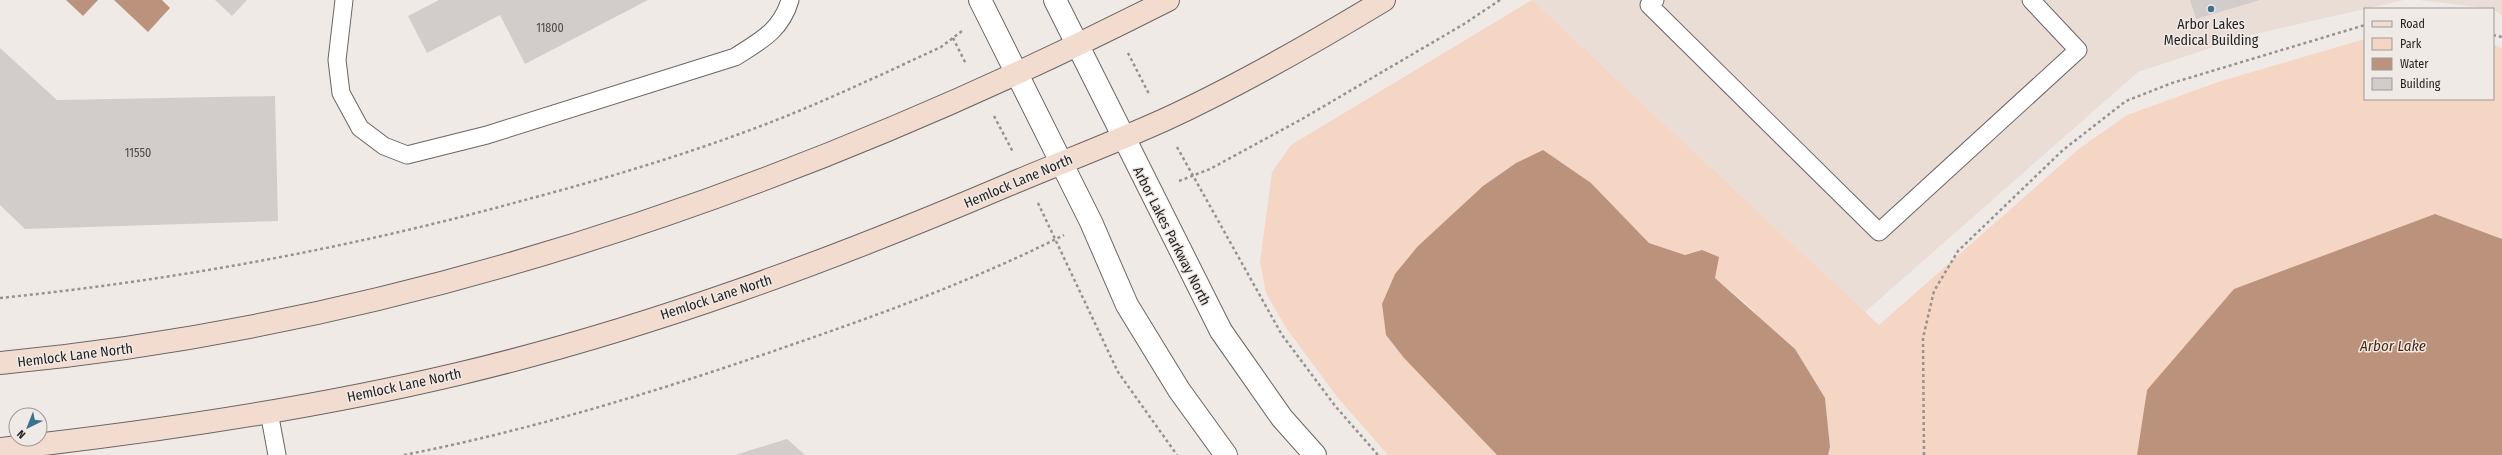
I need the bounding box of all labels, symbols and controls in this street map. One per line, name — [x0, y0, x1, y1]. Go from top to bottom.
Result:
marker: Arbor Lakes Medical Building — [2206, 4, 2216, 14]
legend — [2364, 8, 2494, 100]
place label: Arbor Lakes Medical Building — [2164, 16, 2259, 49]
text: Road — [2400, 17, 2425, 31]
house number: 11800 — [536, 21, 564, 35]
text: Park — [2400, 37, 2422, 51]
text: Water — [2400, 57, 2429, 71]
text: Building — [2400, 77, 2441, 91]
house number: 11550 — [125, 146, 151, 160]
street label: Hemlock Lane North — [961, 151, 1075, 212]
street label: Arbor Lakes Parkway North — [1129, 164, 1214, 308]
street label: Hemlock Lane North — [658, 271, 774, 324]
water label: Arbor Lake — [2359, 337, 2426, 355]
street label: Hemlock Lane North — [16, 340, 134, 371]
street label: Hemlock Lane North — [345, 365, 463, 406]
north arrow — [8, 407, 48, 447]
text: N — [15, 427, 28, 441]

